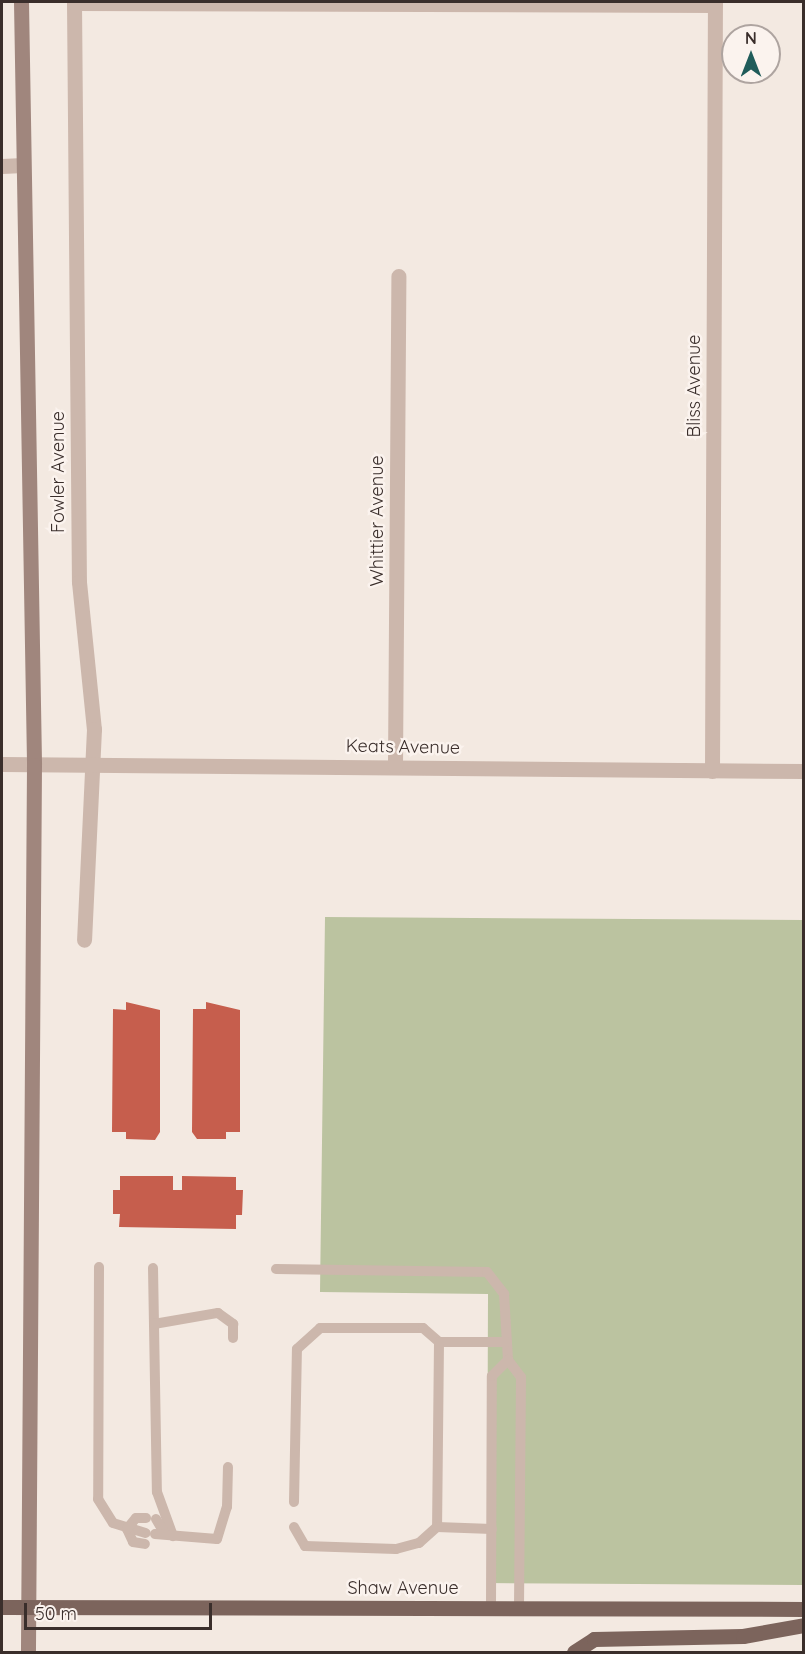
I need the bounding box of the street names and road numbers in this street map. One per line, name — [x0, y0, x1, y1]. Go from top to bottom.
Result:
street label: Bliss Avenue — [683, 334, 705, 438]
street label: Fowler Avenue — [47, 411, 69, 533]
street label: Whittier Avenue — [366, 455, 388, 587]
street label: Keats Avenue — [346, 735, 460, 759]
street label: Shaw Avenue — [347, 1577, 459, 1599]

